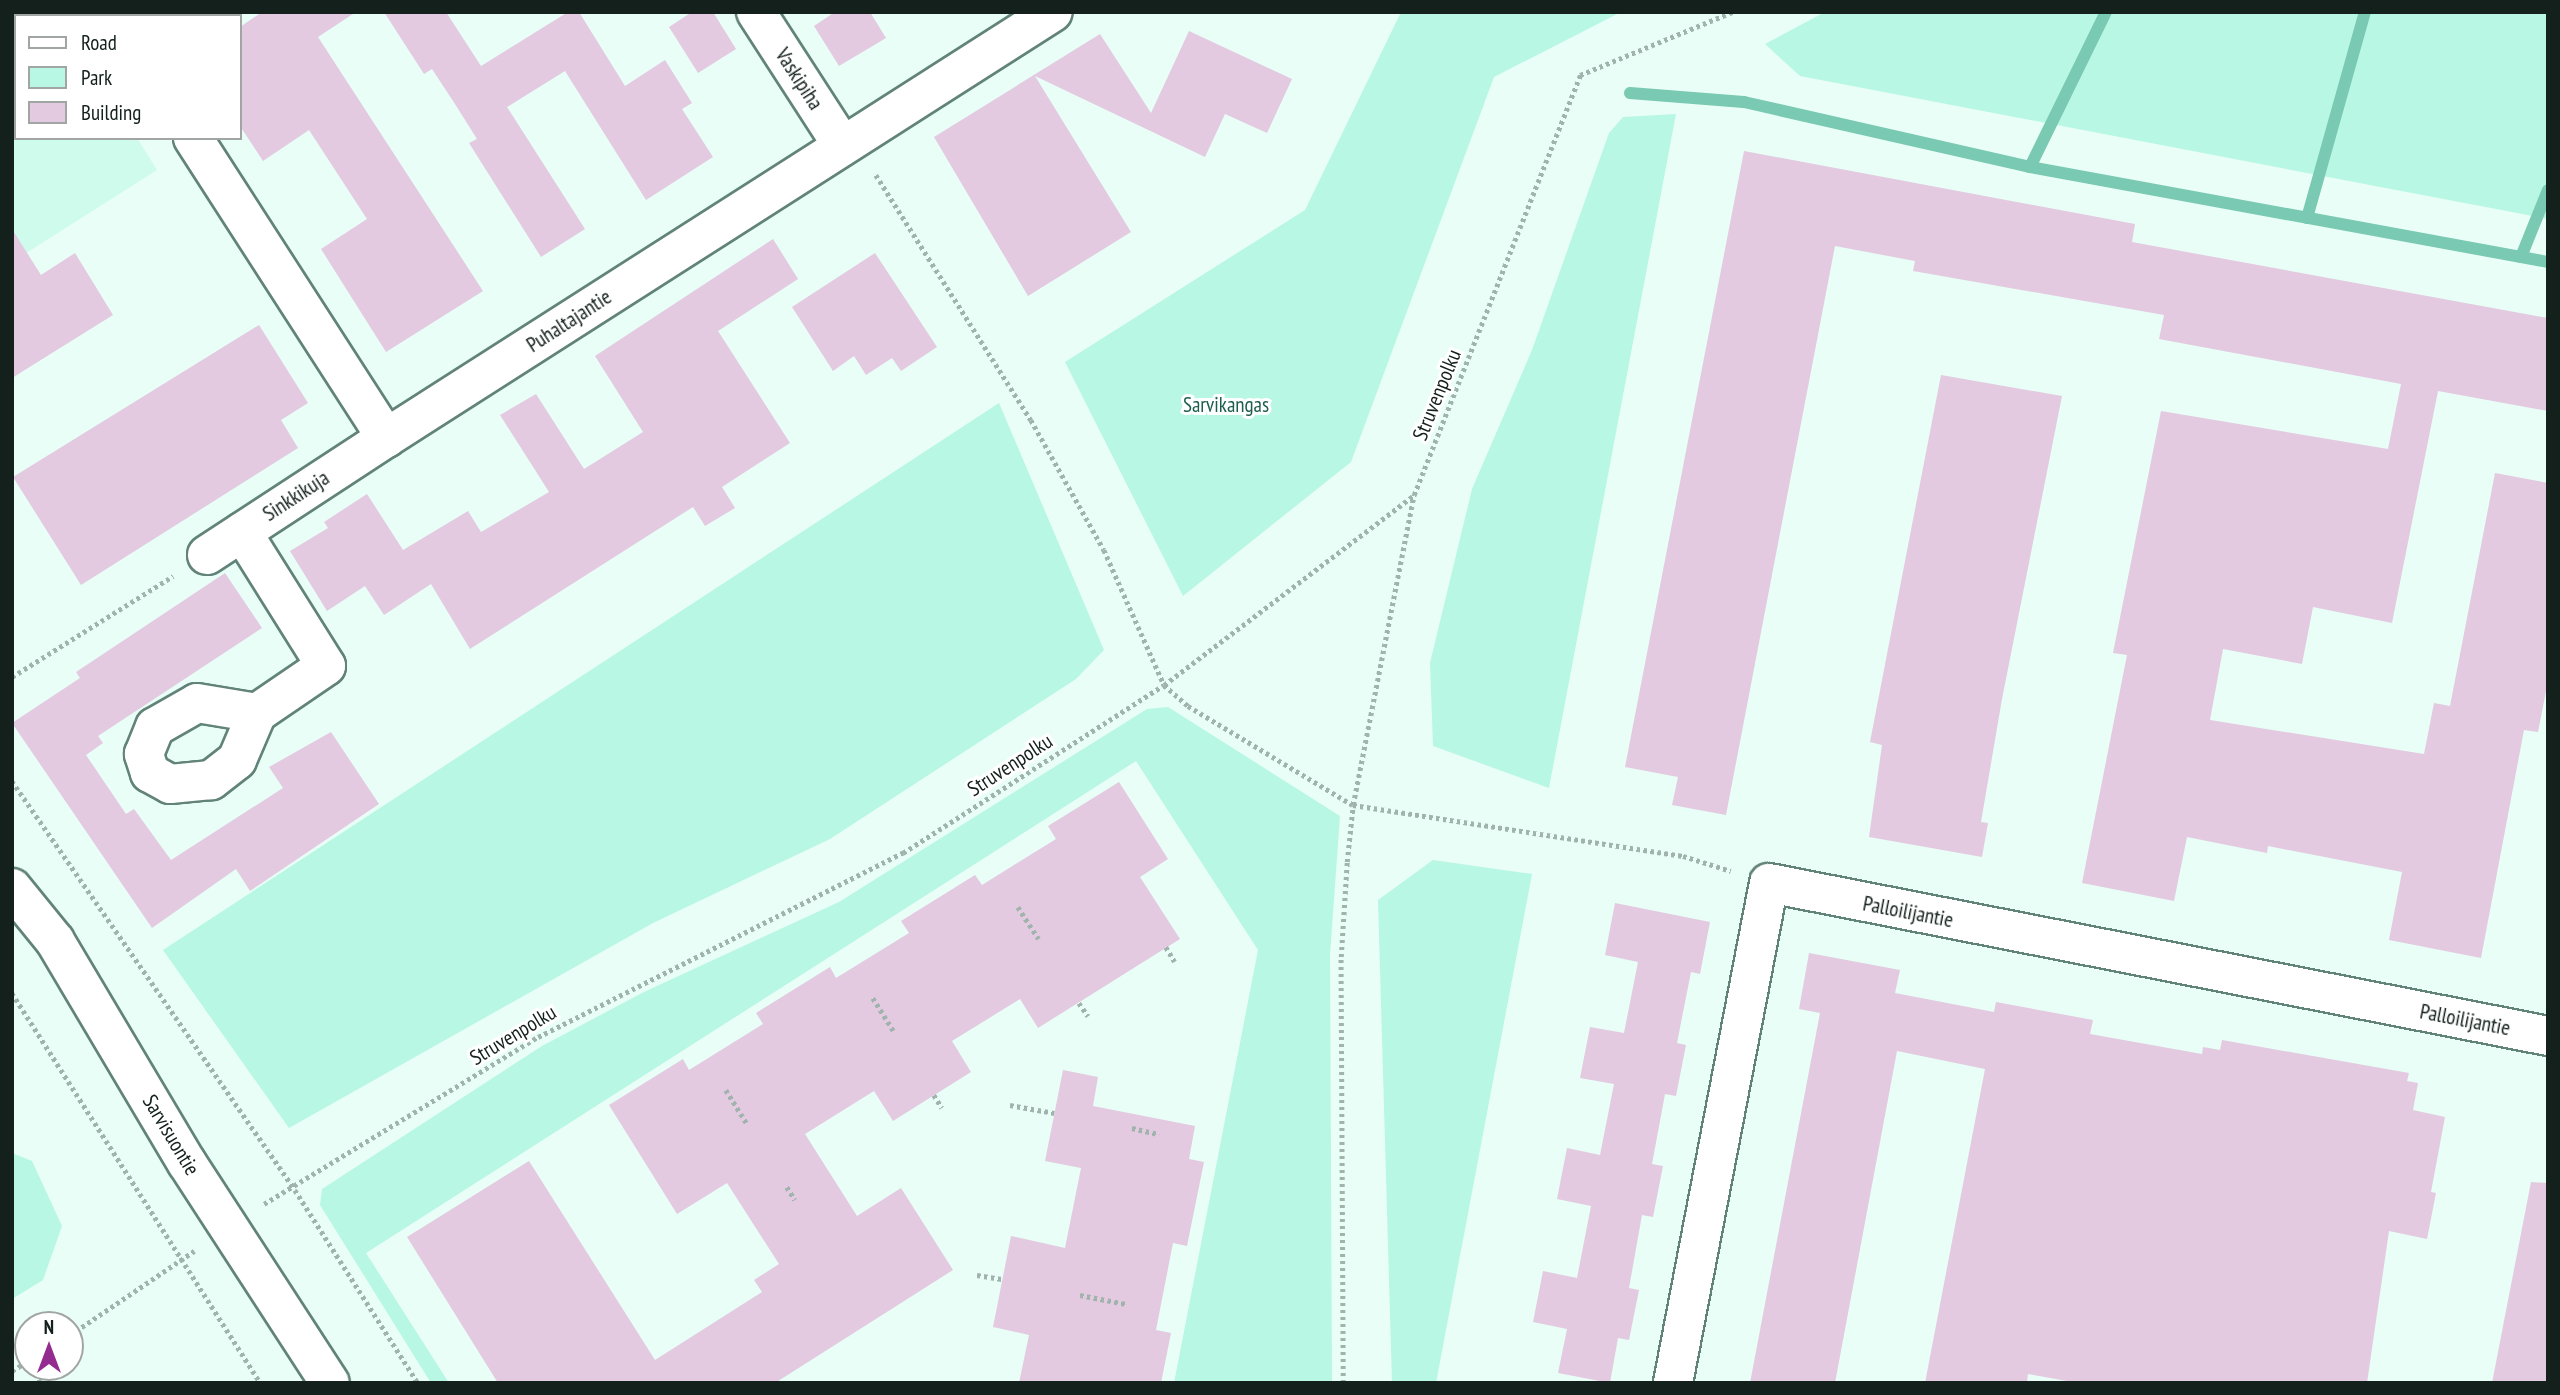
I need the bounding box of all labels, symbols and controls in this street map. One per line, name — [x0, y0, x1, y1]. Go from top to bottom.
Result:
legend — [14, 14, 242, 140]
text: Road — [81, 29, 117, 56]
street label: Vaskipiha — [770, 43, 828, 115]
text: Park — [81, 64, 112, 91]
text: Building — [81, 99, 141, 126]
street label: Puhaltajantie — [522, 284, 616, 358]
street label: Struvenpolku — [1407, 346, 1467, 444]
park label: Sarvikangas — [1183, 392, 1269, 418]
street label: Sinkkikuja — [258, 465, 334, 527]
street label: Struvenpolku — [963, 728, 1057, 802]
street label: Palloilijantie — [1861, 891, 1955, 933]
street label: Struvenpolku — [465, 999, 561, 1071]
street label: Palloilijantie — [2418, 999, 2512, 1041]
street label: Sarvisuontie — [137, 1090, 205, 1180]
north arrow — [14, 1311, 84, 1381]
text: N — [44, 1315, 54, 1339]

